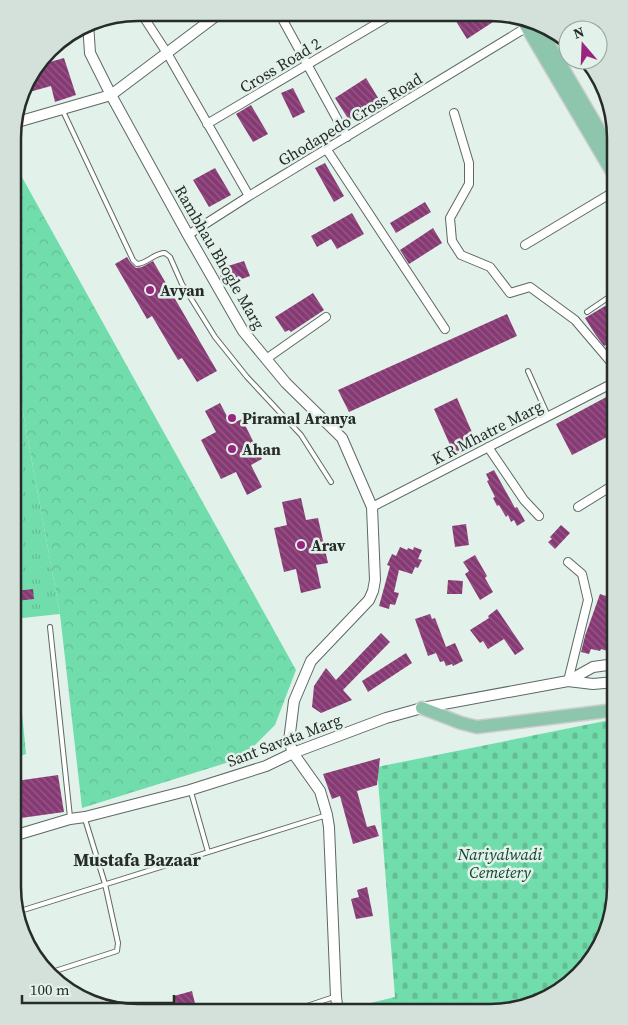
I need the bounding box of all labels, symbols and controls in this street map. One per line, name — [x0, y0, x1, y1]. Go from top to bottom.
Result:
north arrow — [558, 20, 608, 70]
text: N — [571, 22, 587, 44]
street label: Cross Road 2 — [235, 32, 325, 98]
street label: Ghodapedo Cross Road — [274, 67, 426, 171]
street label: Rambhau Bhogle Marg — [170, 181, 270, 333]
place label: Avyan — [160, 279, 205, 301]
marker: Avyan — [144, 284, 156, 296]
street label: K R Mhatre Marg — [428, 395, 546, 469]
place label: Piramal Aranya — [242, 407, 357, 429]
marker: Piramal Aranya — [226, 412, 238, 424]
place label: Ahan — [242, 438, 281, 460]
marker: Ahan — [226, 443, 238, 455]
place label: Arav — [311, 534, 346, 556]
marker: Arav — [295, 539, 307, 551]
street label: Sant Savata Marg — [224, 708, 344, 772]
park label: Nariyalwadi Cemetery — [457, 843, 542, 883]
district label: Mustafa Bazaar — [73, 847, 201, 872]
scale bar — [22, 972, 175, 1004]
text: 100 m — [30, 979, 70, 1000]

